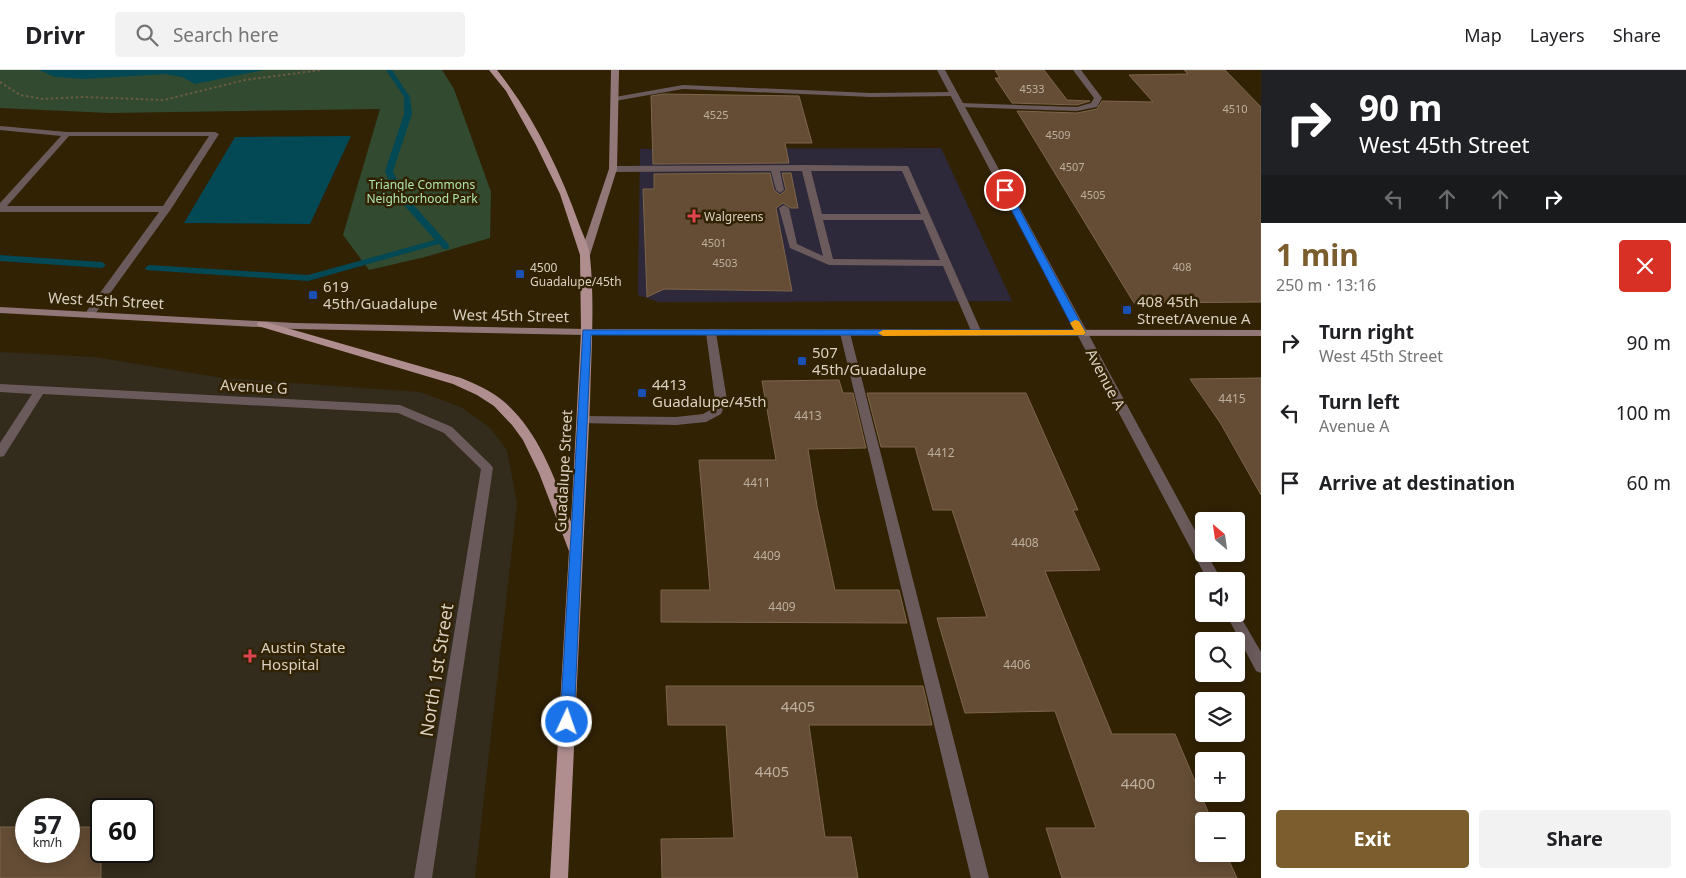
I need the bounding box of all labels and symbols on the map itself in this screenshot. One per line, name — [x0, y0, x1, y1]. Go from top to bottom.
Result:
house number: 4533 — [1019, 81, 1045, 96]
house number: 4510 — [1222, 101, 1248, 116]
house number: 4525 — [703, 107, 729, 122]
house number: 4509 — [1045, 127, 1071, 142]
house number: 4507 — [1059, 159, 1085, 174]
pin — [984, 169, 1026, 211]
park label: Triangle Commons Neighborhood Park — [366, 176, 478, 207]
house number: 4505 — [1080, 187, 1106, 202]
place label: Walgreens — [704, 208, 764, 225]
marker: Walgreens — [688, 210, 700, 222]
house number: 4501 — [701, 235, 727, 250]
house number: 4503 — [712, 255, 738, 270]
place label: 4500 Guadalupe/45th — [530, 259, 622, 290]
house number: 408 — [1173, 259, 1191, 274]
marker: 4500 Guadalupe/45th — [514, 268, 526, 280]
place label: 619 45th/Guadalupe — [323, 276, 438, 313]
street label: West 45th Street — [47, 287, 165, 313]
marker: 619 45th/Guadalupe — [307, 289, 319, 301]
place label: 408 45th Street/Avenue A — [1137, 291, 1251, 328]
street label: West 45th Street — [453, 304, 570, 326]
marker: 408 45th Street/Avenue A — [1121, 304, 1133, 316]
place label: 507 45th/Guadalupe — [812, 342, 927, 379]
street label: Avenue A — [1082, 345, 1131, 413]
marker: 507 45th/Guadalupe — [796, 355, 808, 367]
street label: Avenue G — [220, 374, 288, 398]
place label: 4413 Guadalupe/45th — [652, 374, 767, 411]
marker: 4413 Guadalupe/45th — [636, 387, 648, 399]
house number: 4415 — [1218, 390, 1246, 407]
house number: 4413 — [794, 407, 822, 424]
street label: Guadalupe Street — [550, 409, 576, 533]
house number: 4412 — [927, 444, 955, 461]
house number: 4411 — [743, 474, 771, 491]
north arrow — [1195, 512, 1245, 562]
house number: 4408 — [1011, 534, 1039, 551]
house number: 4409 — [753, 547, 781, 564]
house number: 4409 — [768, 598, 796, 615]
street label: North 1st Street — [414, 601, 458, 738]
place label: Austin State Hospital — [261, 637, 345, 674]
marker: Austin State Hospital — [243, 649, 257, 663]
house number: 4406 — [1003, 656, 1031, 673]
position arrow — [540, 695, 592, 747]
house number: 4405 — [781, 696, 815, 716]
house number: 4405 — [755, 761, 789, 781]
house number: 4400 — [1121, 773, 1155, 793]
speed limit sign: 60 — [90, 798, 155, 863]

